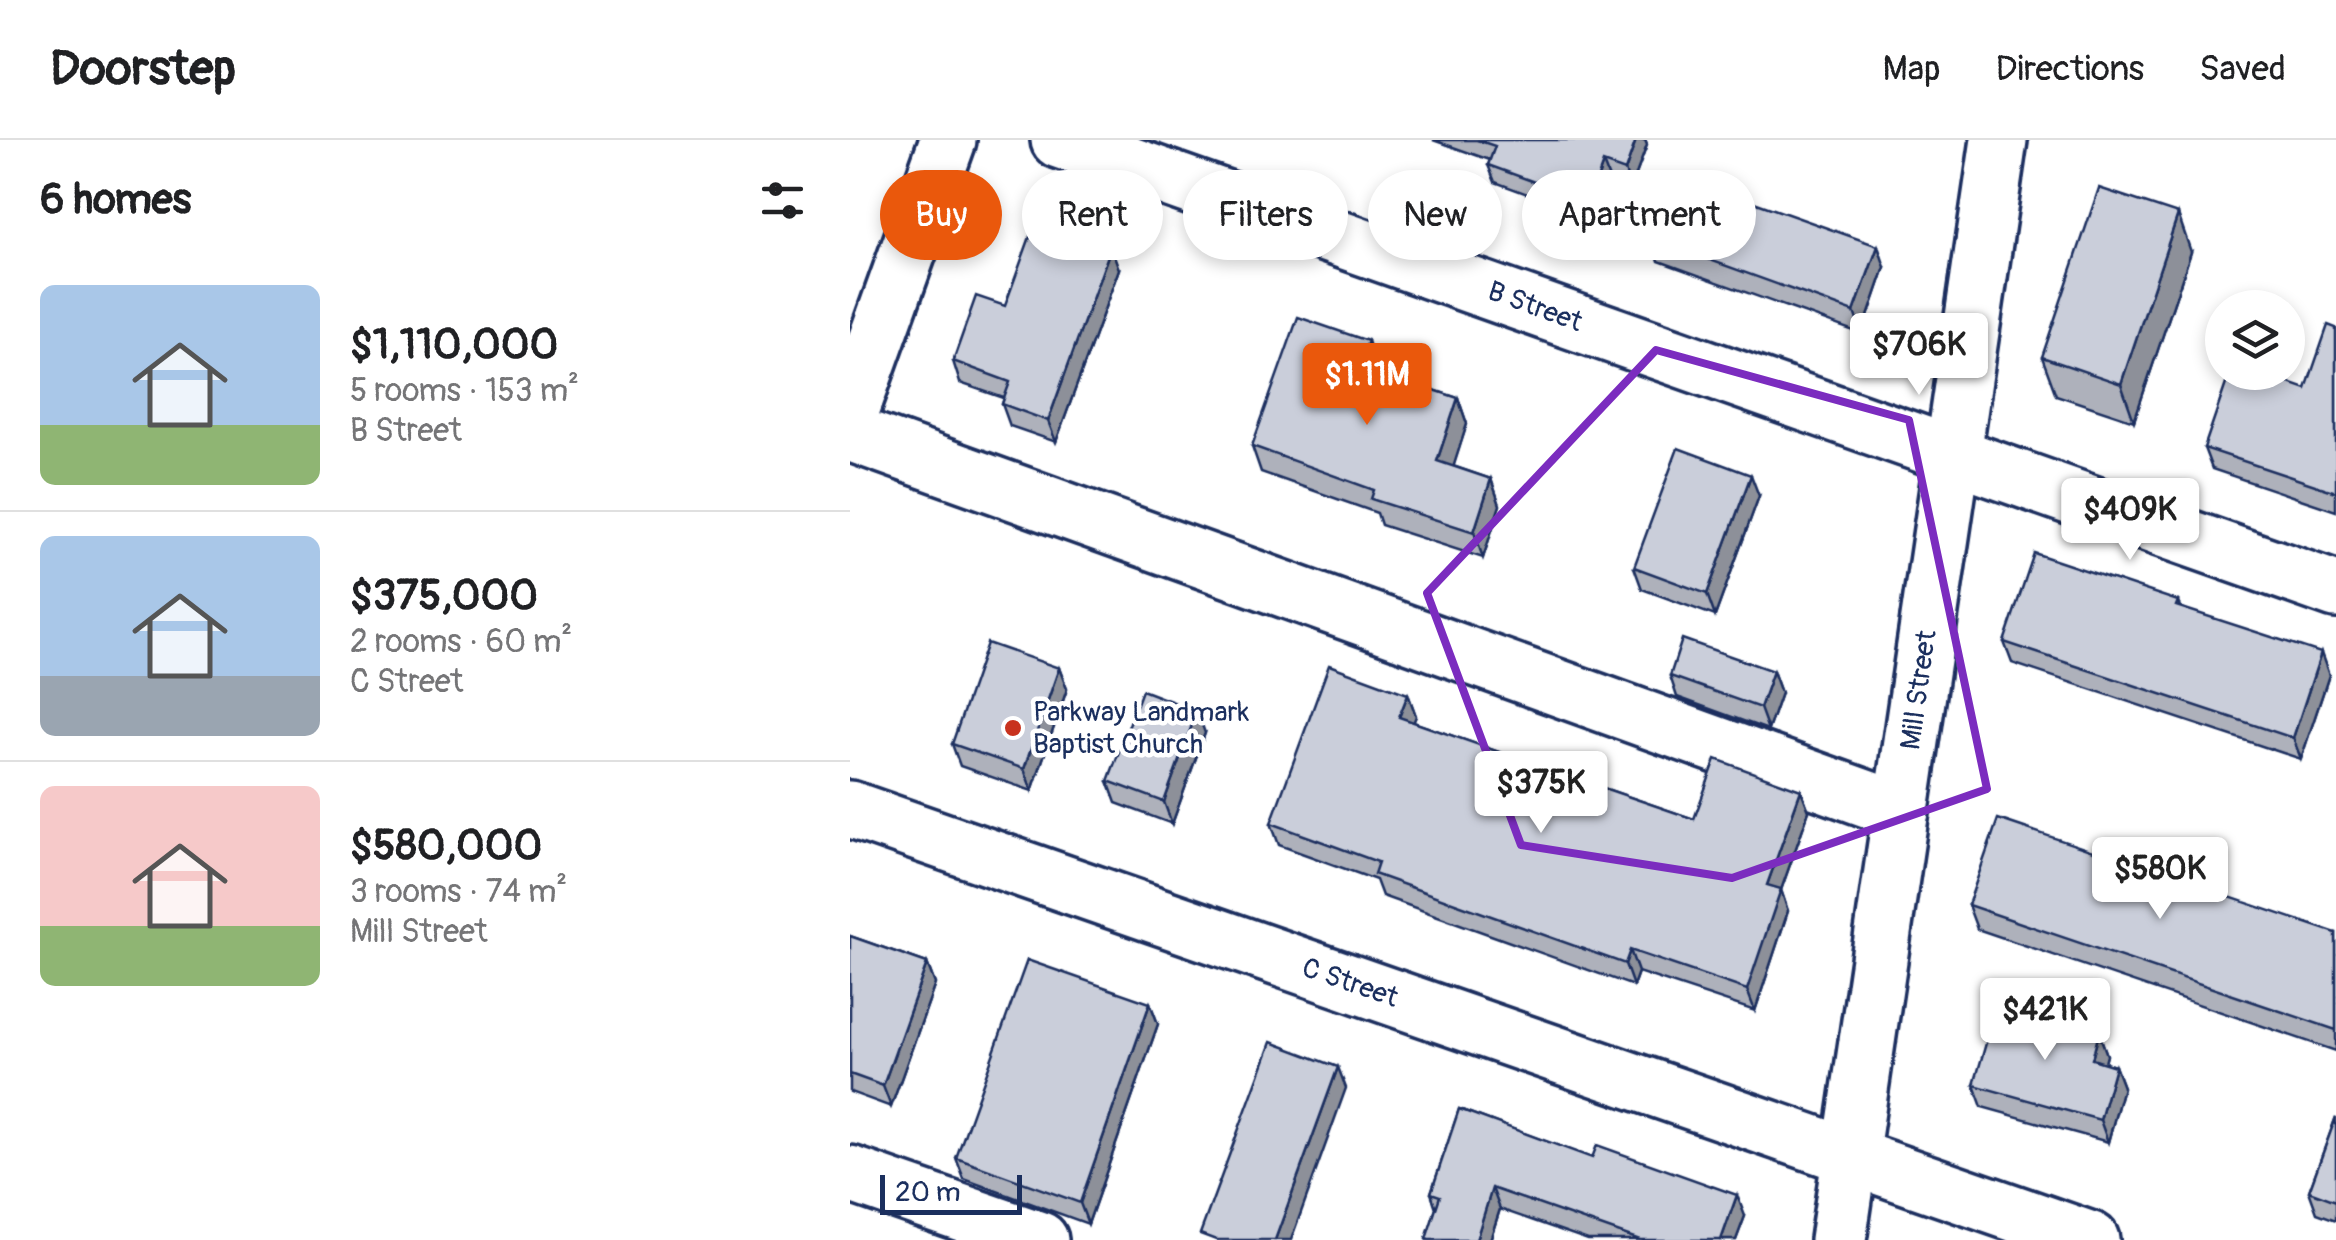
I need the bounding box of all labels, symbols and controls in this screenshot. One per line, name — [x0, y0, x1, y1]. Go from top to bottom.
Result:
text: Doorstep — [50, 39, 236, 99]
text: Map — [1883, 47, 1941, 91]
text: Directions — [1996, 47, 2144, 91]
text: Saved — [2199, 47, 2286, 91]
chip: Buy — [880, 170, 1002, 260]
chip: Rent — [1022, 170, 1163, 260]
chip: Filters — [1183, 170, 1348, 260]
chip: New — [1368, 170, 1502, 260]
chip: Apartment — [1522, 170, 1756, 260]
icon: filters — [755, 173, 810, 228]
text: 6 homes — [40, 174, 191, 226]
street label: B Street — [1483, 274, 1588, 340]
map controls — [2205, 290, 2305, 390]
button: layers — [2205, 290, 2305, 390]
pin: $706K — [1849, 313, 1989, 398]
text: $1,110,000 — [350, 319, 558, 371]
icon: home — [120, 325, 240, 445]
text: $706K — [1872, 325, 1966, 365]
pin: $1.11M — [1286, 343, 1448, 428]
text: $1.11M — [1325, 355, 1409, 395]
text: 5 rooms · 153 m² — [350, 371, 579, 411]
text: B Street — [350, 411, 462, 451]
pin: $409K — [2060, 478, 2200, 563]
text: $409K — [2083, 490, 2177, 530]
text: $375,000 — [350, 570, 538, 622]
icon: home — [120, 576, 240, 696]
text: 2 rooms · 60 m² — [350, 622, 572, 662]
street label: Mill Street — [1893, 627, 1945, 752]
text: C Street — [350, 662, 463, 702]
place label: Parkway Landmark Baptist Church — [1033, 695, 1249, 762]
marker: Parkway Landmark Baptist Church — [1002, 717, 1024, 739]
pin: $375K — [1471, 751, 1611, 836]
text: $375K — [1497, 763, 1585, 803]
text: $580,000 — [350, 820, 542, 872]
icon: home — [120, 826, 240, 946]
pin: $580K — [2090, 837, 2230, 922]
text: $580K — [2114, 849, 2206, 889]
text: 3 rooms · 74 m² — [350, 872, 567, 912]
text: Mill Street — [350, 912, 488, 952]
street label: C Street — [1297, 950, 1403, 1016]
pin: $421K — [1975, 978, 2115, 1063]
text: $421K — [2002, 990, 2088, 1030]
scale bar — [880, 1170, 1022, 1214]
text: 20 m — [895, 1175, 961, 1210]

